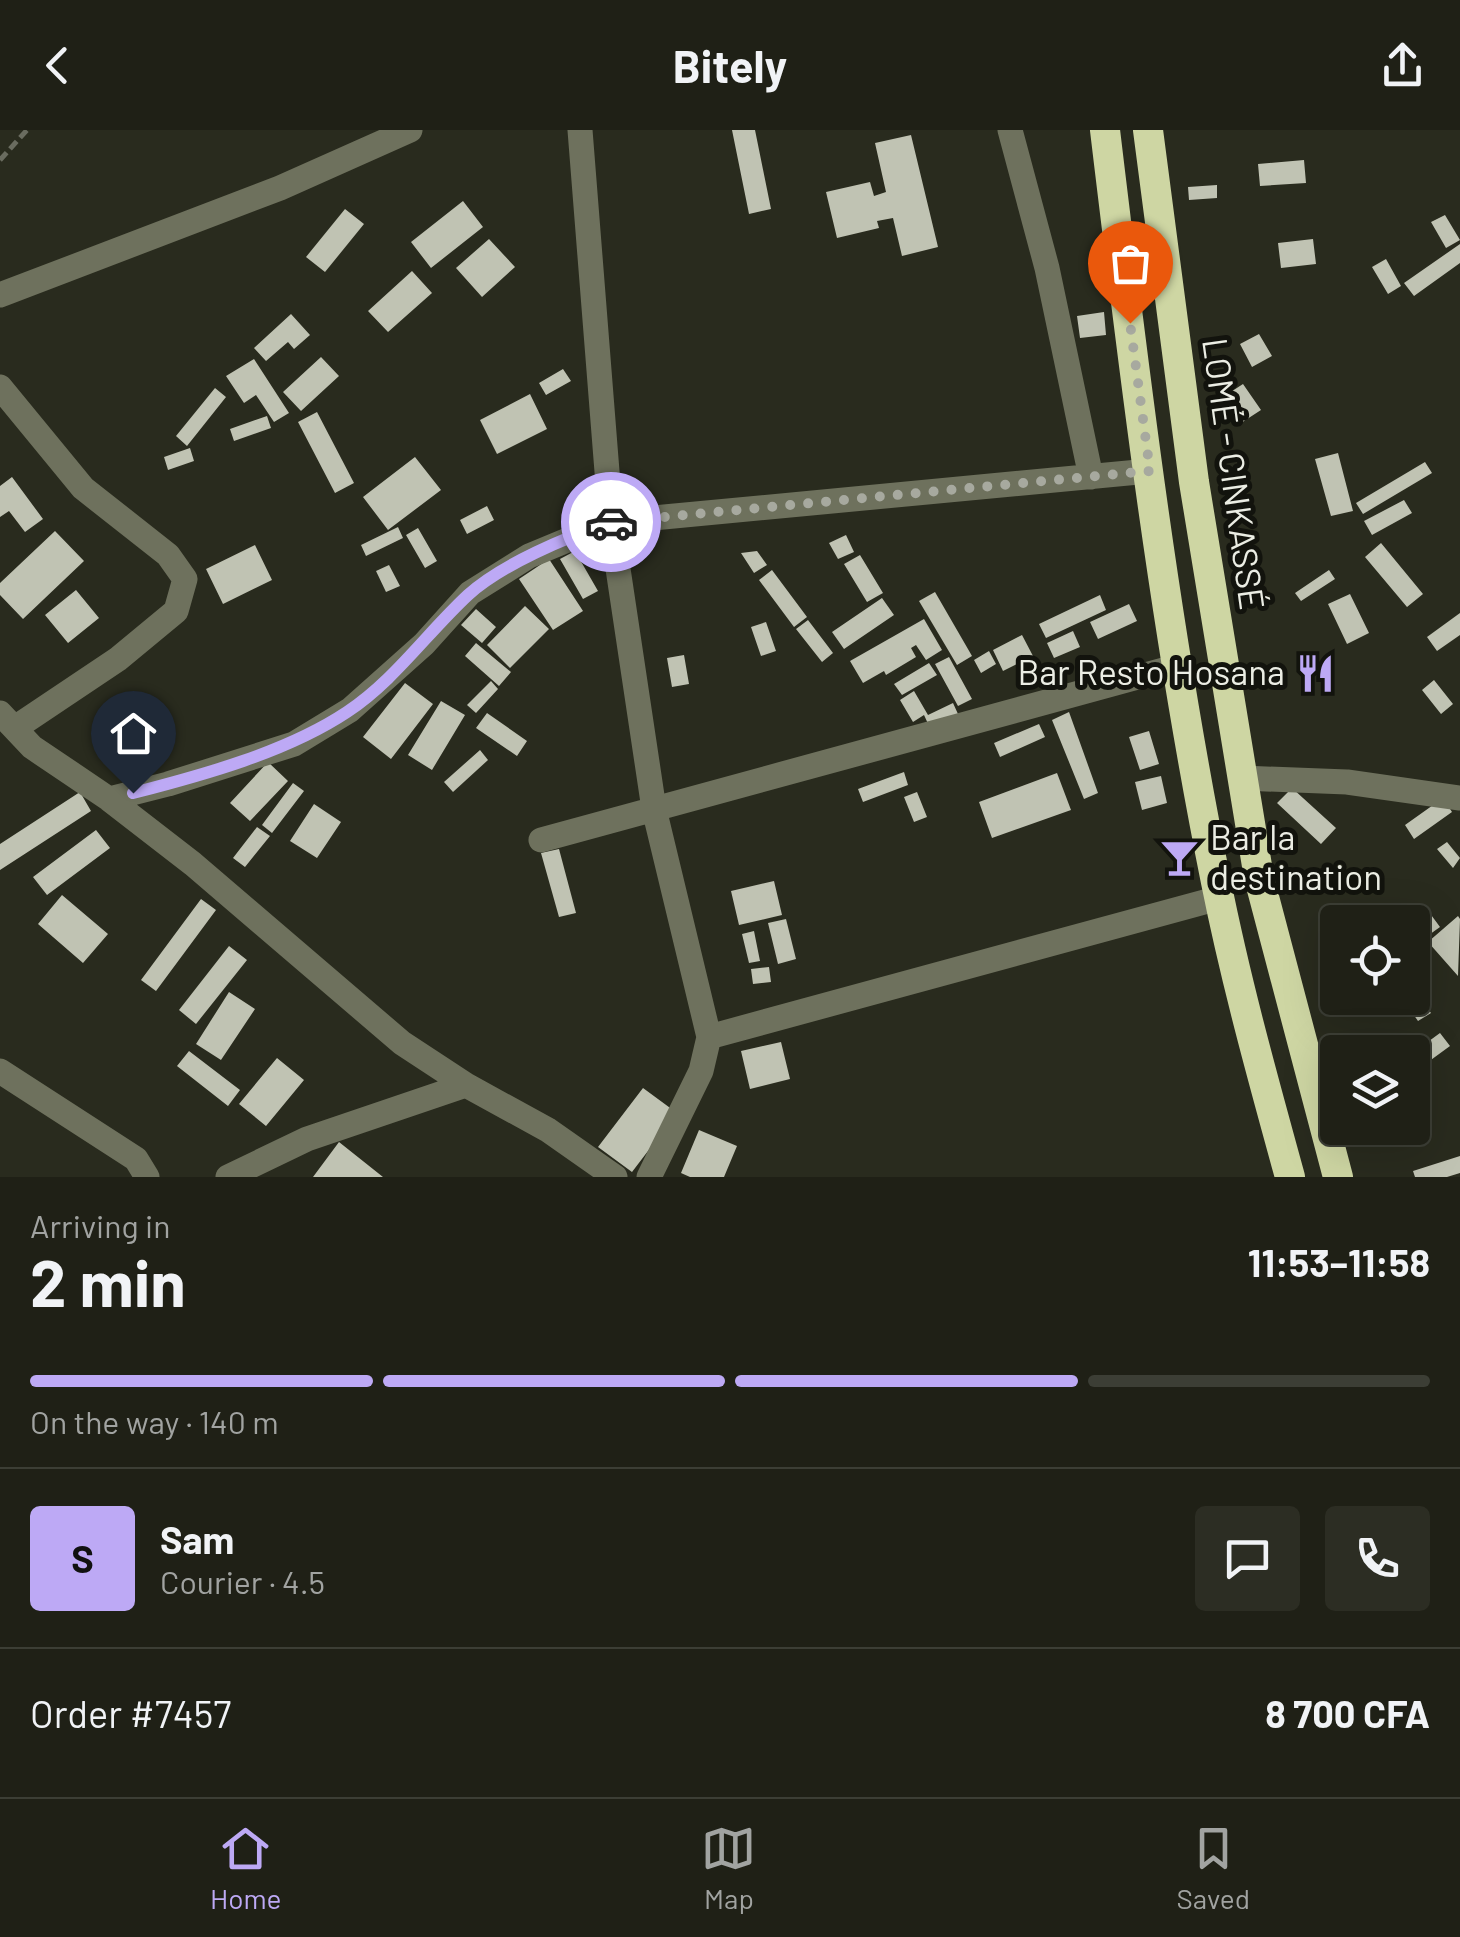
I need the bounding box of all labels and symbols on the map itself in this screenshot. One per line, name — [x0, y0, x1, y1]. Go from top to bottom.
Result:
pin — [1088, 221, 1173, 324]
street label: LOMÉ - CINKASSÉ — [1195, 335, 1275, 612]
courier — [561, 472, 661, 572]
place label: Bar Resto Hosana — [1017, 650, 1285, 692]
restaurant icon: Bar Resto Hosana — [1294, 652, 1336, 694]
pin — [91, 691, 176, 794]
place label: Bar la destination — [1210, 815, 1382, 897]
bar icon: Bar la destination — [1159, 837, 1201, 879]

